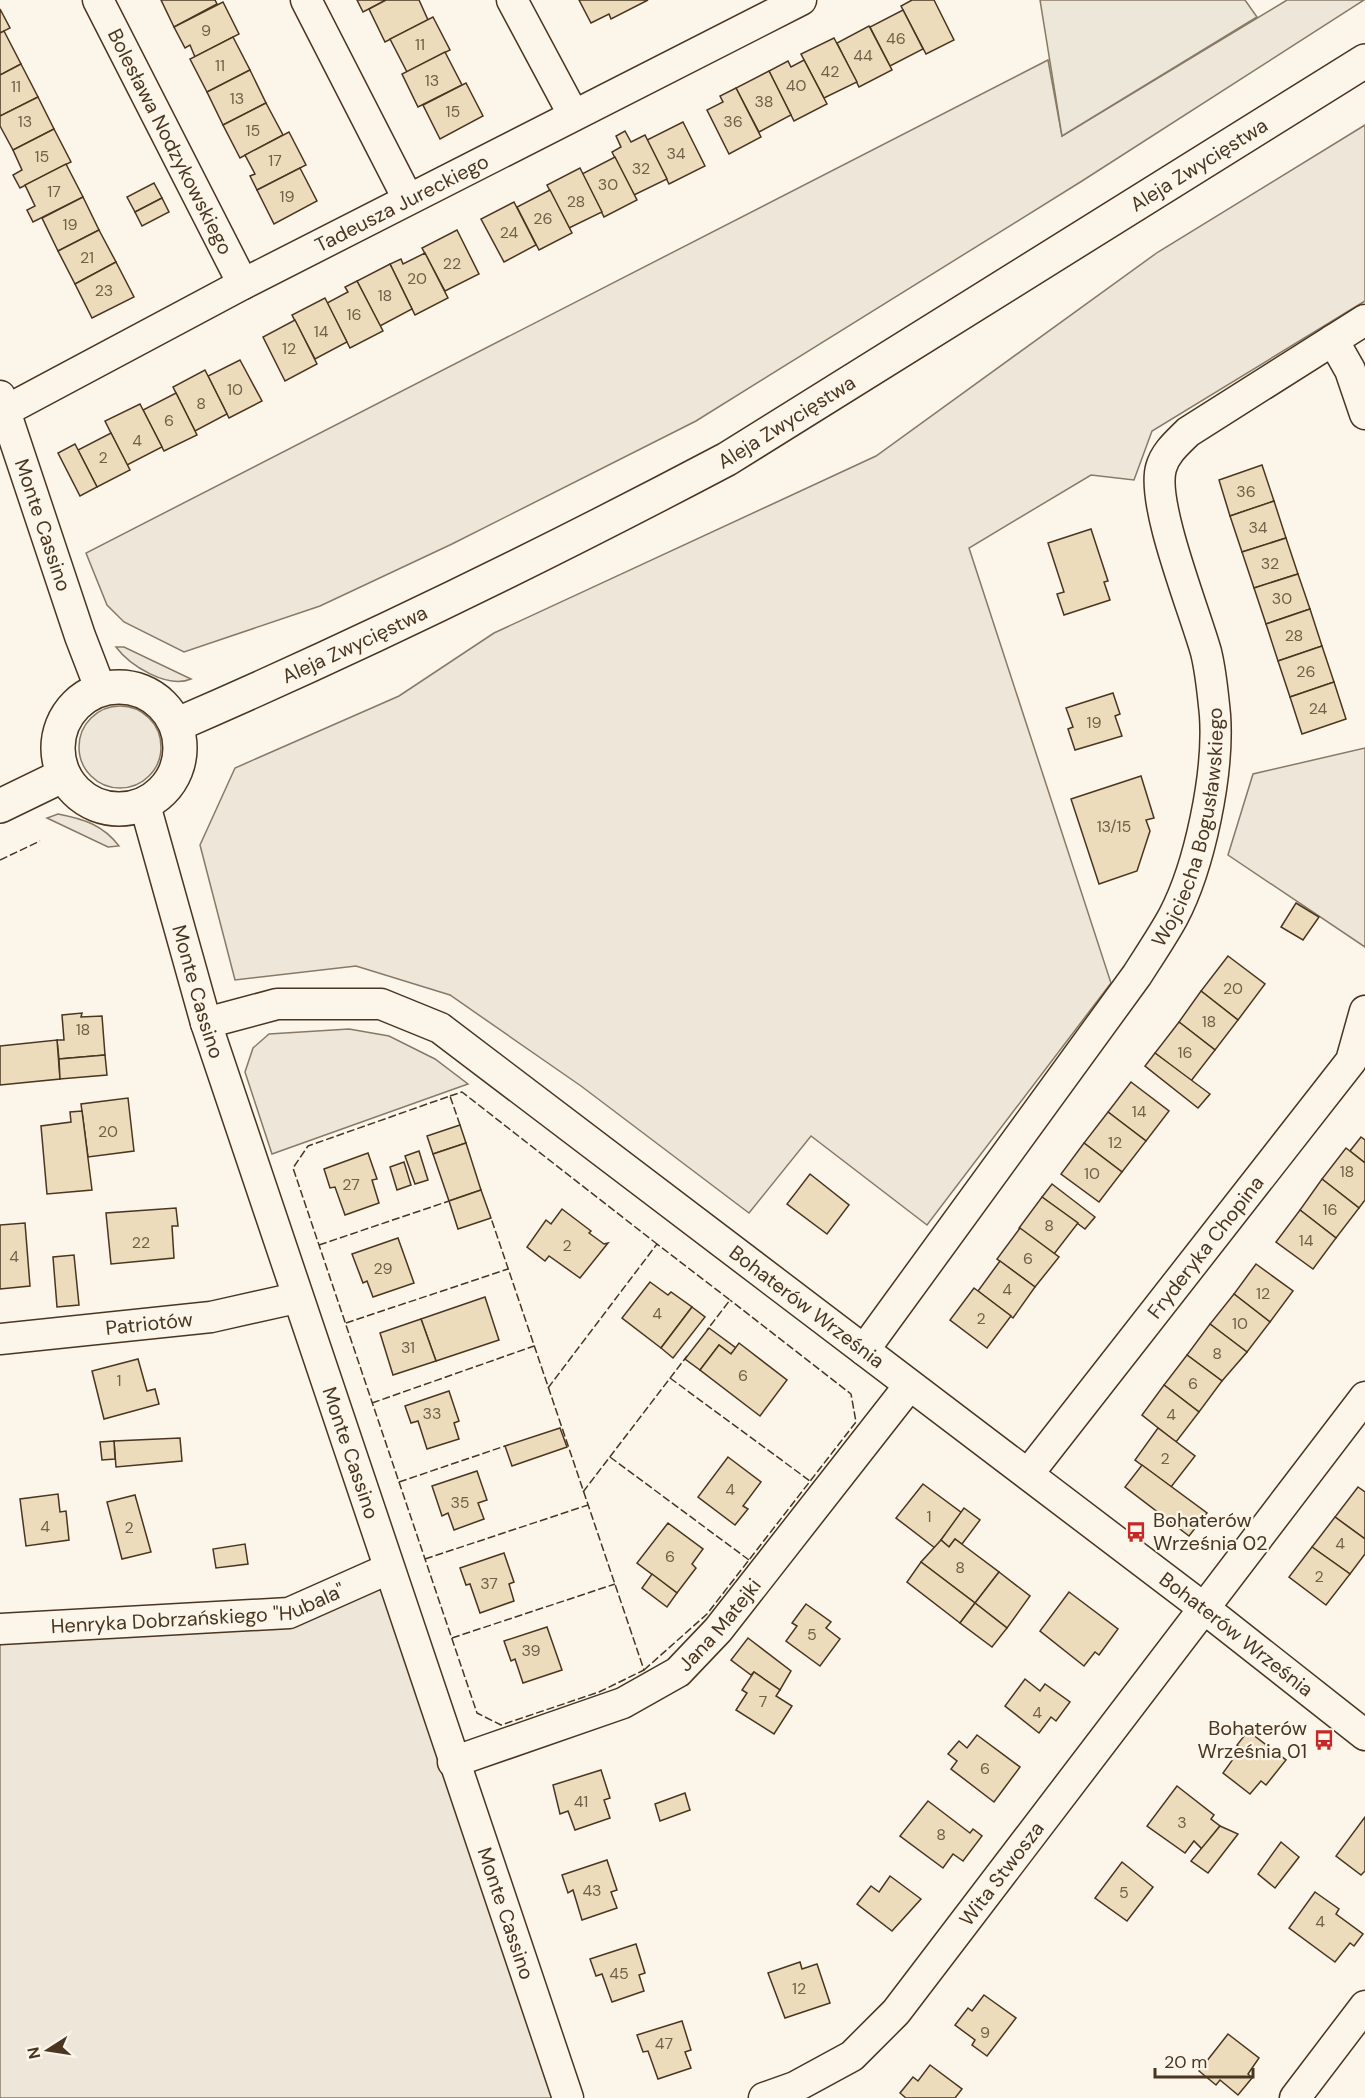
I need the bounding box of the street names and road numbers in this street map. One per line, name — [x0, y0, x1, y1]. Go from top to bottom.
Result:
street label: Bolesława Nodzykowskiego — [102, 24, 239, 259]
street label: Aleja Zwycięstwa — [1125, 112, 1272, 217]
street label: Tadeusza Jureckiego — [311, 148, 493, 258]
street label: Aleja Zwycięstwa — [713, 369, 860, 475]
street label: Monte Cassino — [9, 455, 77, 595]
street label: Aleja Zwycięstwa — [278, 599, 431, 689]
street label: Wojciecha Bogusławskiego — [1146, 706, 1229, 951]
street label: Monte Cassino — [166, 922, 230, 1062]
street label: Fryderyka Chopina — [1141, 1170, 1269, 1324]
street label: Bohaterów Września — [724, 1239, 890, 1374]
street label: Patriotów — [104, 1306, 194, 1341]
street label: Monte Cassino — [316, 1383, 385, 1522]
street label: Bohaterów Września — [1154, 1566, 1319, 1702]
street label: Jana Matejki — [672, 1573, 767, 1677]
street label: Henryka Dobrzańskiego "Hubala" — [50, 1577, 349, 1639]
street label: Wita Stwosza — [953, 1816, 1050, 1931]
street label: Monte Cassino — [472, 1844, 540, 1983]

